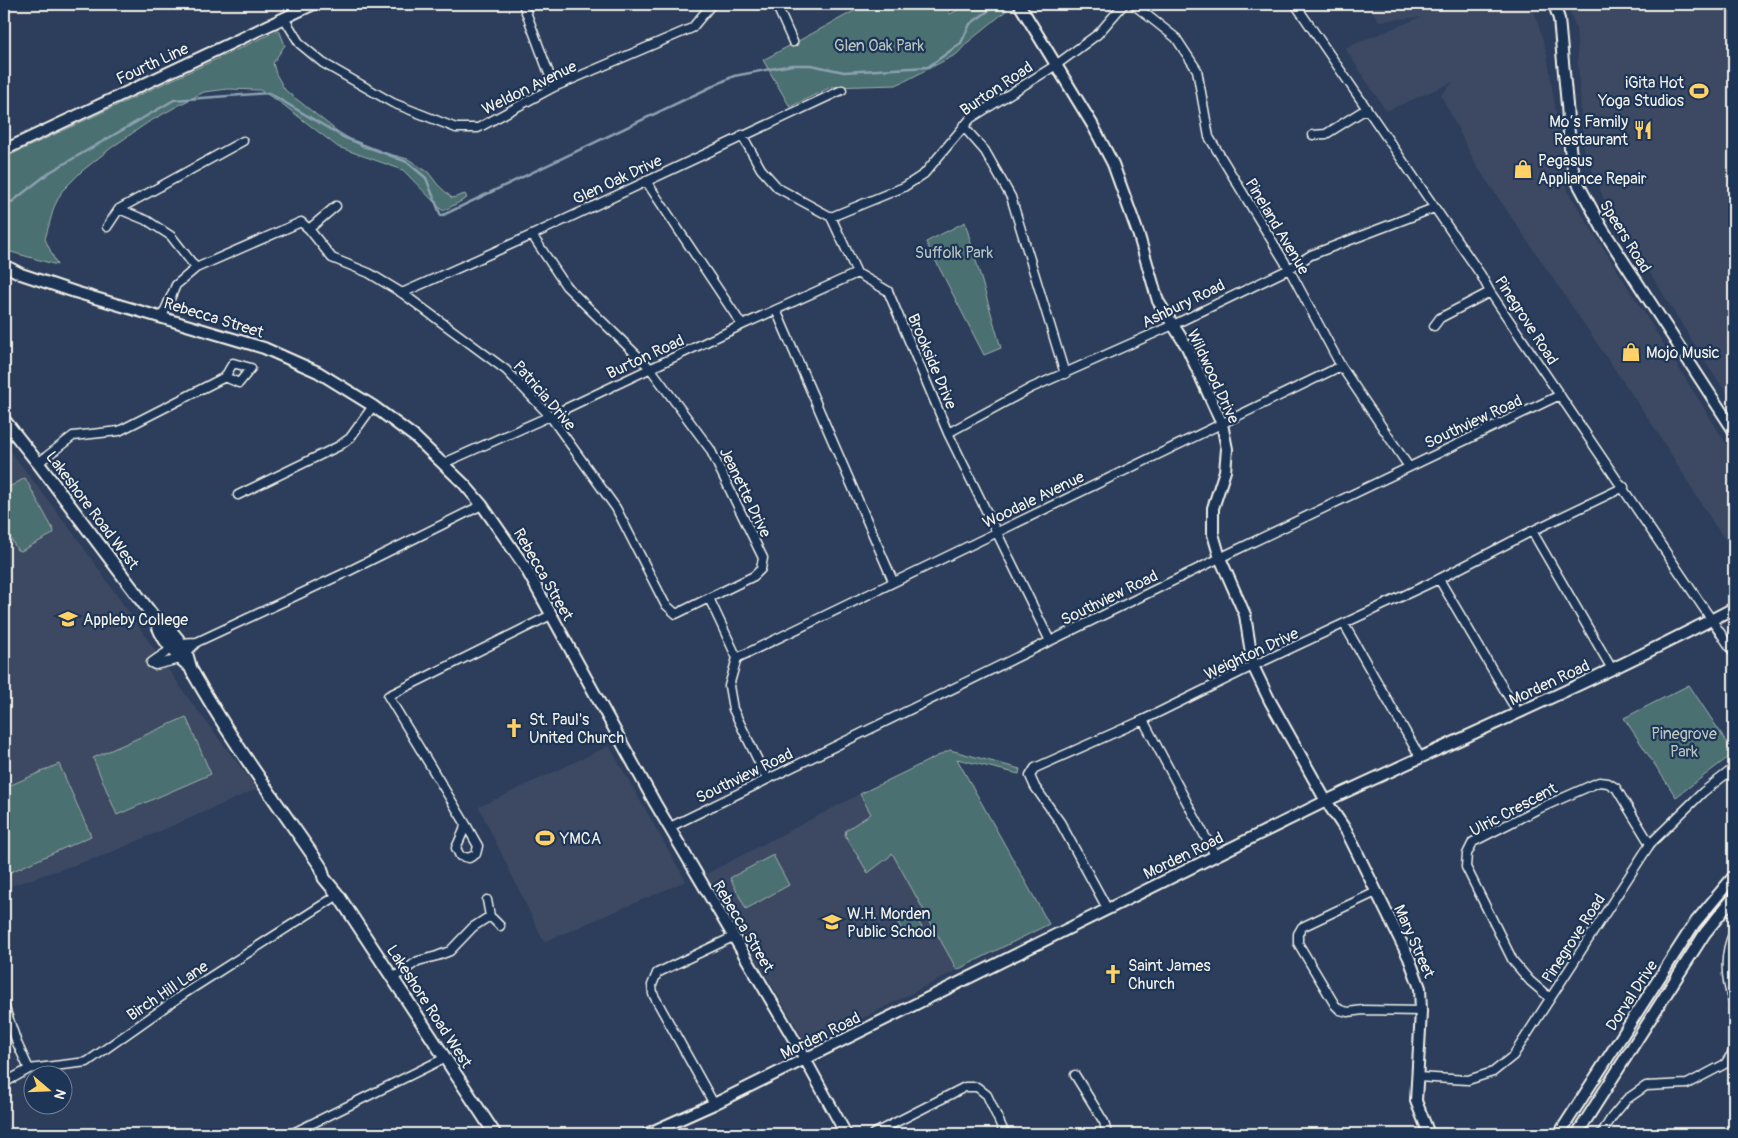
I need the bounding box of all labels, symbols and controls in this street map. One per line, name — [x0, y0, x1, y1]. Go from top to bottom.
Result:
park label: Glen Oak Park — [834, 36, 924, 56]
street label: Fourth Line — [113, 38, 192, 89]
street label: Weldon Avenue — [479, 56, 580, 119]
street label: Burton Road — [956, 57, 1037, 120]
place label: iGita Hot Yoga Studios — [1597, 73, 1685, 111]
sports icon: iGita Hot Yoga Studios — [1688, 80, 1710, 102]
place label: Mo‘s Family Restaurant — [1549, 112, 1629, 150]
restaurant icon: Mo‘s Family Restaurant — [1632, 119, 1654, 141]
street label: Glen Oak Drive — [570, 150, 665, 209]
place label: Pegasus Appliance Repair — [1538, 151, 1647, 189]
shop icon: Pegasus Appliance Repair — [1512, 158, 1534, 180]
street label: Pineland Avenue — [1241, 175, 1314, 278]
street label: Speers Road — [1595, 196, 1655, 277]
park label: Suffolk Park — [915, 243, 994, 263]
street label: Pinegrove Road — [1490, 272, 1562, 369]
street label: Ashbury Road — [1139, 275, 1228, 333]
street label: Rebecca Street — [161, 293, 267, 343]
street label: Brookside Drive — [903, 311, 961, 412]
street label: Wildwood Drive — [1183, 326, 1244, 427]
street label: Burton Road — [603, 330, 687, 384]
shop icon: Mojo Music — [1620, 341, 1642, 363]
place label: Mojo Music — [1646, 343, 1720, 363]
street label: Patricia Drive — [508, 357, 580, 435]
street label: Southview Road — [1421, 391, 1525, 453]
street label: Jeanette Drive — [715, 444, 776, 541]
street label: Lakeshore Road West — [41, 448, 143, 574]
street label: Woodale Avenue — [979, 467, 1088, 533]
street label: Rebecca Street — [509, 525, 578, 625]
street label: Southview Road — [1058, 566, 1161, 630]
school or university icon: Appleby College — [57, 608, 79, 630]
place label: Appleby College — [83, 610, 188, 630]
street label: Weighton Drive — [1201, 623, 1302, 684]
street label: Morden Road — [1506, 656, 1593, 710]
place label: St. Paul's United Church — [529, 710, 624, 748]
church icon: St. Paul's United Church — [503, 717, 525, 739]
park label: Pinegrove Park — [1651, 724, 1717, 762]
street label: Southview Road — [693, 744, 796, 808]
street label: Ulric Crescent — [1466, 778, 1561, 841]
sports icon: YMCA — [534, 827, 556, 849]
street label: Morden Road — [1140, 828, 1227, 884]
place label: YMCA — [559, 829, 601, 849]
street label: Rebecca Street — [708, 877, 779, 976]
street label: Pinegrove Road — [1538, 890, 1610, 987]
street label: Mary Street — [1389, 902, 1439, 982]
place label: W.H. Morden Public School — [847, 904, 936, 942]
school or university icon: W.H. Morden Public School — [821, 911, 843, 933]
street label: Lakeshore Road West — [382, 941, 477, 1072]
street label: Birch Hill Lane — [123, 956, 212, 1025]
place label: Saint James Church — [1128, 956, 1211, 994]
street label: Dorval Drive — [1602, 956, 1662, 1035]
church icon: Saint James Church — [1102, 963, 1124, 985]
street label: Morden Road — [777, 1008, 864, 1064]
north arrow — [22, 1066, 72, 1116]
text: N — [50, 1087, 69, 1101]

